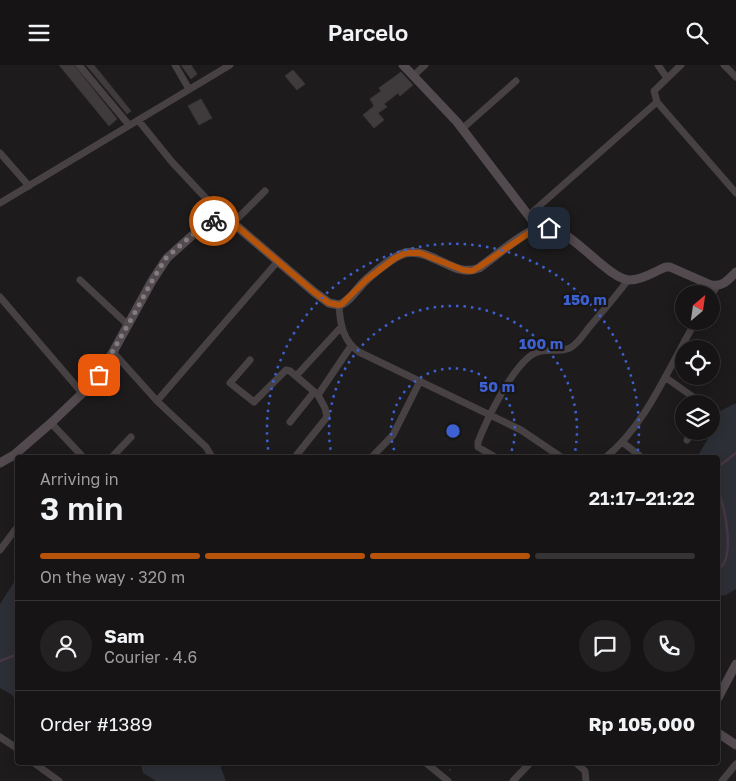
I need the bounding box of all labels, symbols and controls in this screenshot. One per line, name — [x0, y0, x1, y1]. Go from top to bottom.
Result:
icon: menu — [25, 19, 53, 47]
text: Parcelo — [328, 19, 408, 46]
icon: search — [683, 19, 711, 47]
courier — [189, 196, 239, 246]
icon: bike — [200, 207, 228, 235]
pin — [528, 207, 570, 249]
icon: home — [535, 214, 563, 242]
north arrow — [675, 285, 720, 330]
map controls — [675, 285, 720, 440]
text: 150 m — [563, 290, 607, 308]
text: 100 m — [519, 334, 563, 352]
button: locate — [675, 340, 720, 385]
pin — [78, 354, 120, 396]
icon: bag — [85, 361, 113, 389]
text: 50 m — [479, 377, 515, 395]
button: layers — [675, 395, 720, 440]
centre of rings — [444, 422, 462, 440]
text: Arriving in — [40, 469, 119, 489]
text: 21:17–21:22 — [589, 486, 695, 509]
text: 3 min — [40, 489, 123, 527]
text: On the way · 320 m — [40, 567, 185, 587]
button: person — [40, 620, 92, 672]
button: chat — [579, 620, 631, 672]
button: phone — [643, 620, 695, 672]
text: Sam — [104, 624, 144, 647]
text: Courier · 4.6 — [104, 647, 197, 667]
text: Order #1389 — [40, 712, 152, 735]
text: Rp 105,000 — [589, 712, 695, 735]

